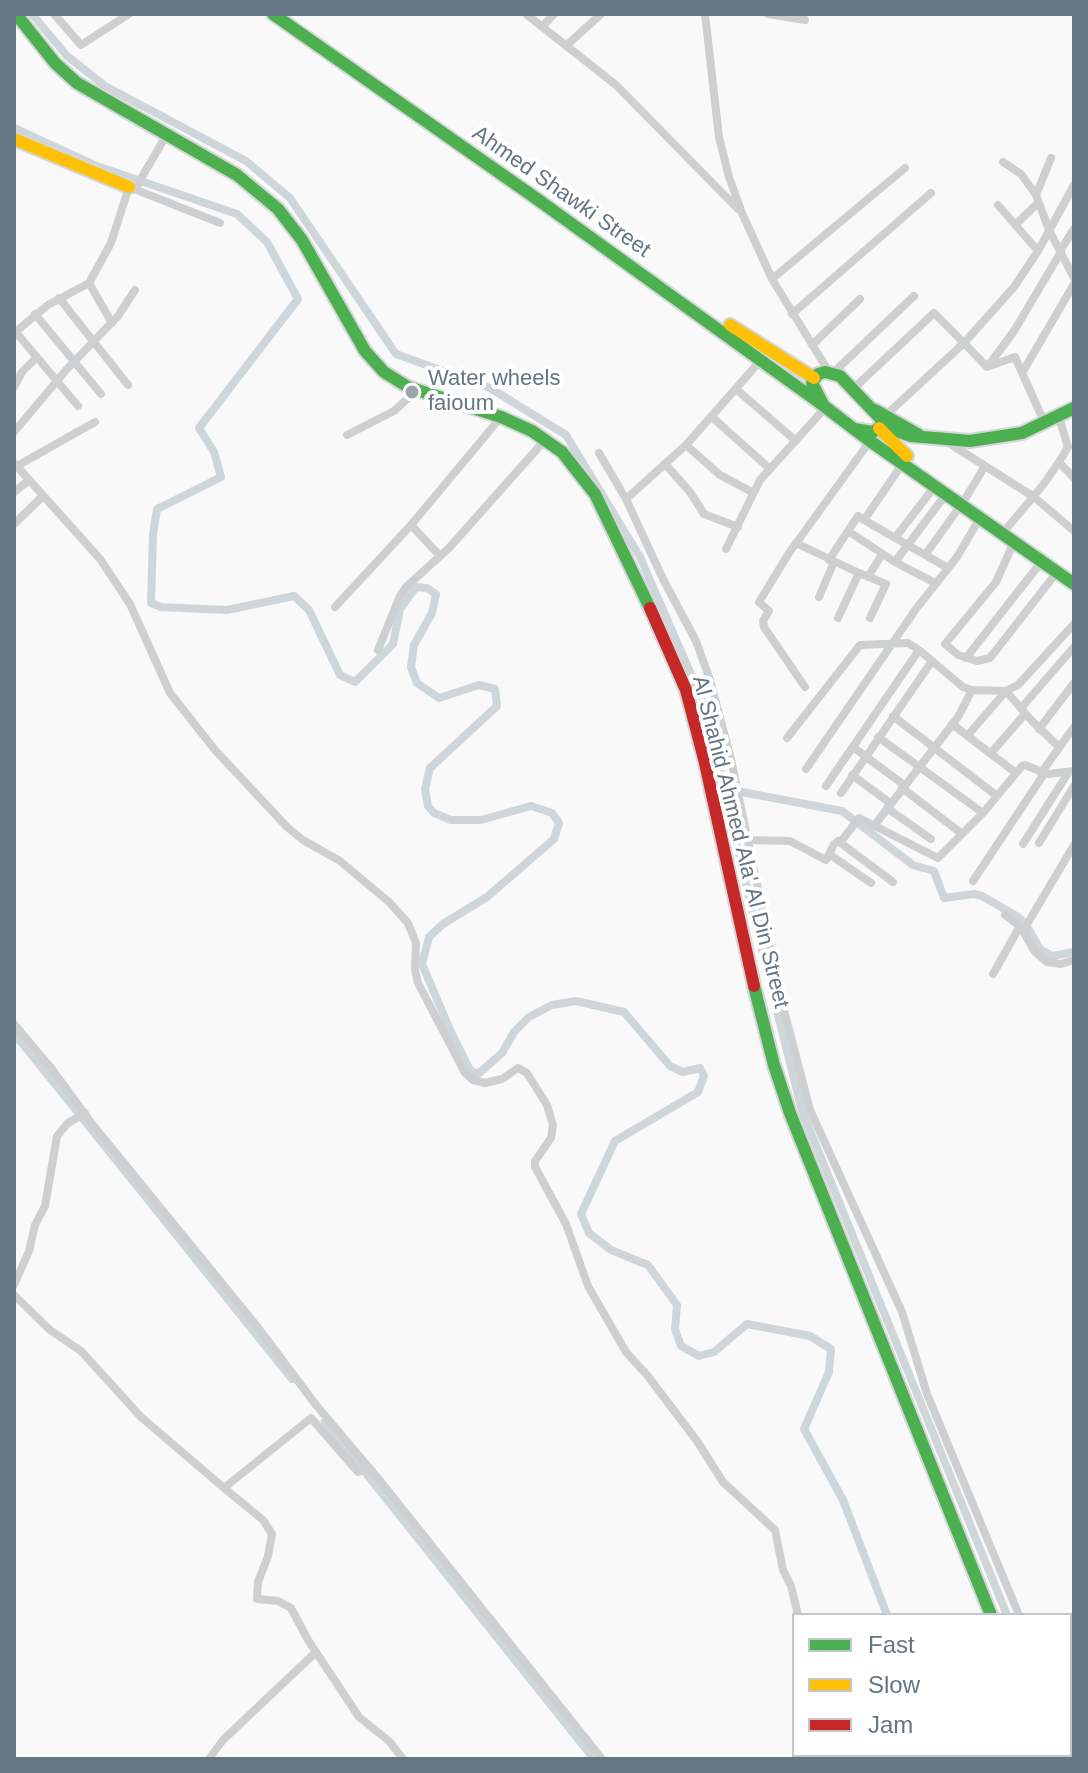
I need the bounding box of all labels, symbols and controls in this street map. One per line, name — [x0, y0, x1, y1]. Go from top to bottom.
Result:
street label: Ahmed Shawki Street — [467, 121, 655, 263]
place label: Water wheels faioum — [428, 366, 560, 418]
marker: Water wheels faioum — [403, 383, 421, 401]
street label: Al Shahid Ahmed Ala' Al Din Street — [686, 673, 794, 1011]
legend — [792, 1613, 1072, 1757]
text: Fast — [868, 1631, 915, 1658]
text: Slow — [868, 1671, 920, 1698]
text: Jam — [868, 1711, 913, 1738]

